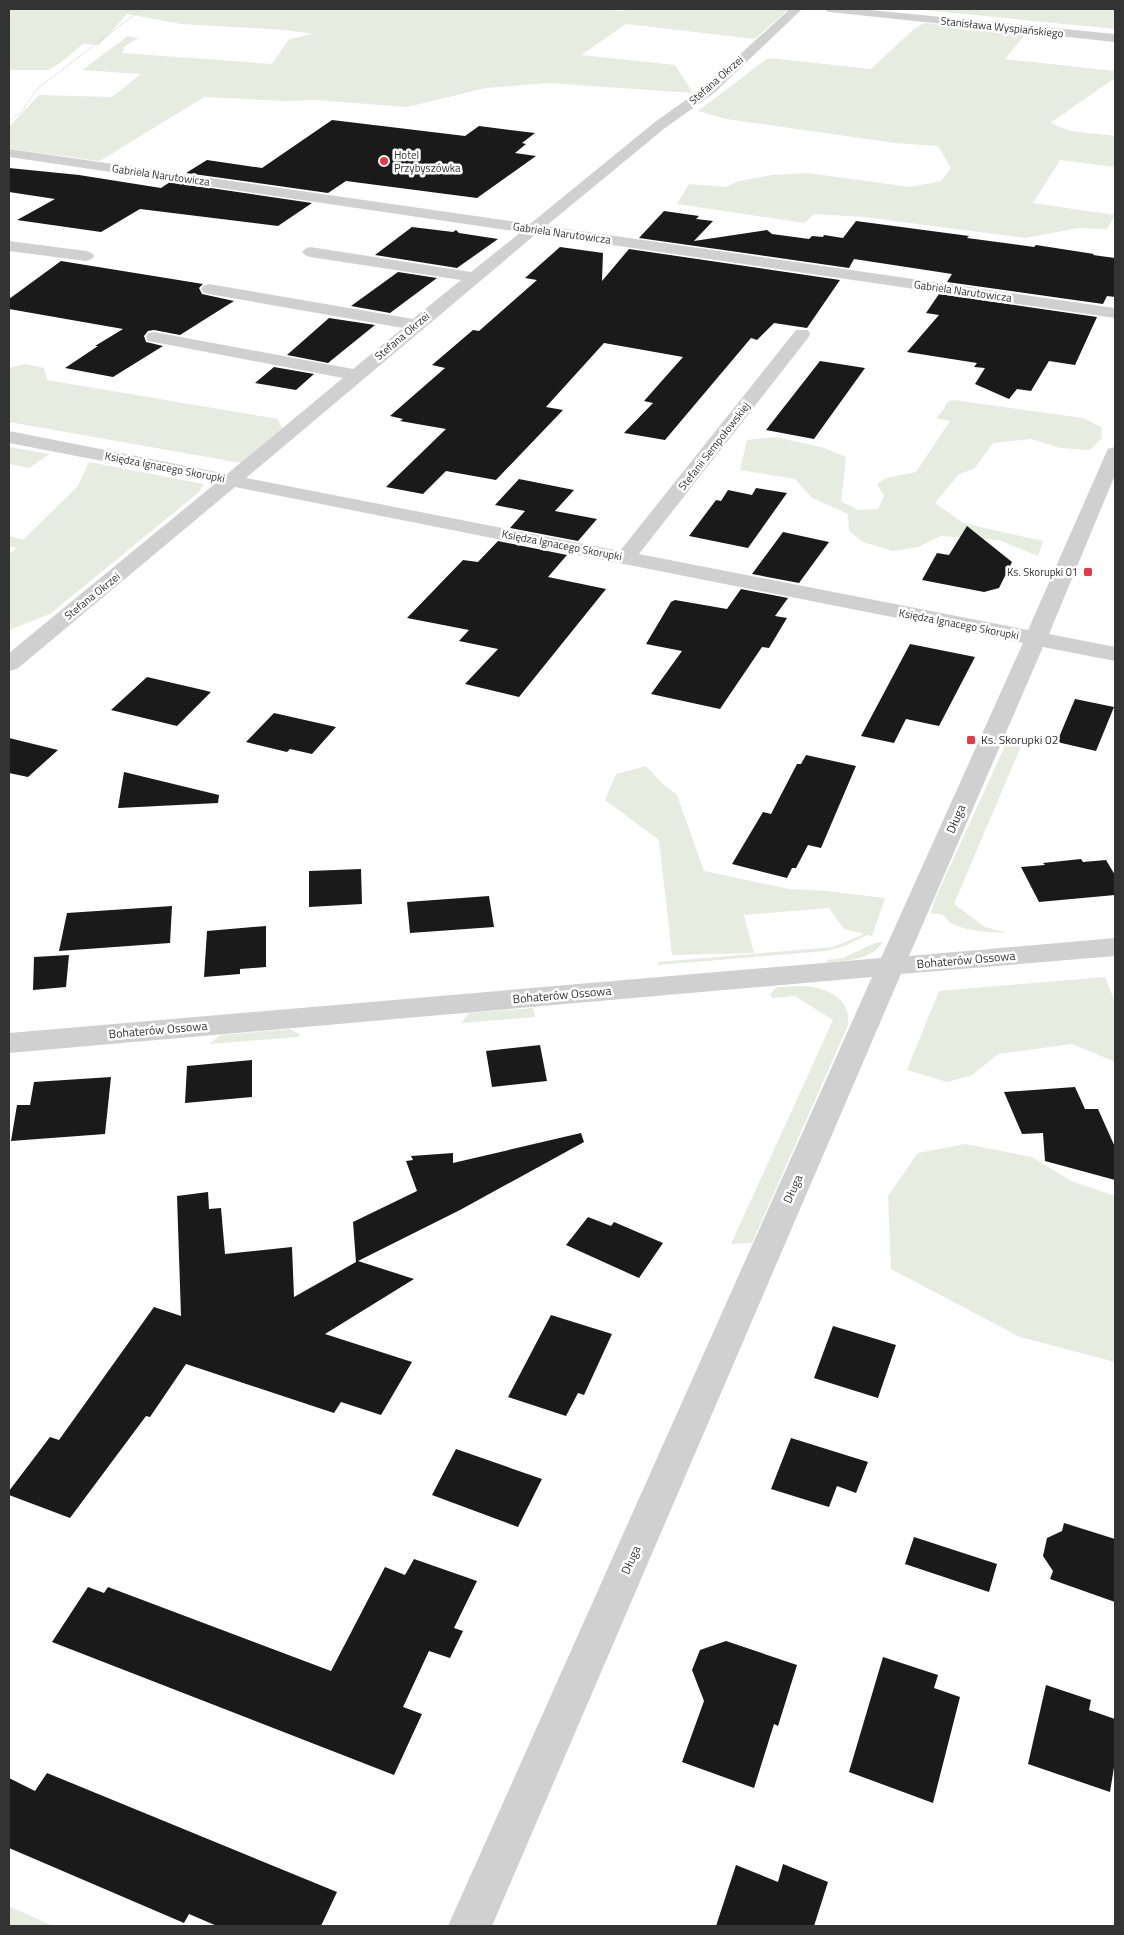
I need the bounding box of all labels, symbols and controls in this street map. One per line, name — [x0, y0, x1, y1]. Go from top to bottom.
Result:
street label: Stanisława Wyspiańskiego — [940, 13, 1064, 41]
street label: Stefana Okrzei — [685, 52, 747, 108]
place label: Hotel Przybyszówka — [394, 147, 461, 176]
marker: Hotel Przybyszówka — [378, 155, 390, 167]
street label: Gabriela Narutowicza — [111, 160, 211, 190]
street label: Gabriela Narutowicza — [512, 218, 612, 248]
street label: Gabriela Narutowicza — [913, 276, 1013, 306]
street label: Stefana Okrzei — [371, 308, 433, 364]
street label: Stefanii Sempołowskiej — [674, 398, 754, 494]
street label: Księdza Ignacego Skorupki — [104, 448, 226, 486]
street label: Księdza Ignacego Skorupki — [501, 526, 623, 564]
place label: Ks. Skorupki 01 — [1007, 564, 1078, 580]
marker: Ks. Skorupki 01 — [1082, 566, 1094, 578]
street label: Stefana Okrzei — [61, 569, 123, 623]
street label: Księdza Ignacego Skorupki — [898, 605, 1020, 643]
place label: Ks. Skorupki 02 — [981, 730, 1058, 749]
marker: Ks. Skorupki 02 — [965, 734, 977, 746]
street label: Długa — [941, 801, 970, 836]
street label: Bohaterów Ossowa — [916, 946, 1016, 973]
street label: Bohaterów Ossowa — [512, 981, 612, 1008]
street label: Bohaterów Ossowa — [108, 1016, 208, 1043]
street label: Długa — [778, 1171, 807, 1206]
street label: Długa — [616, 1542, 645, 1577]

